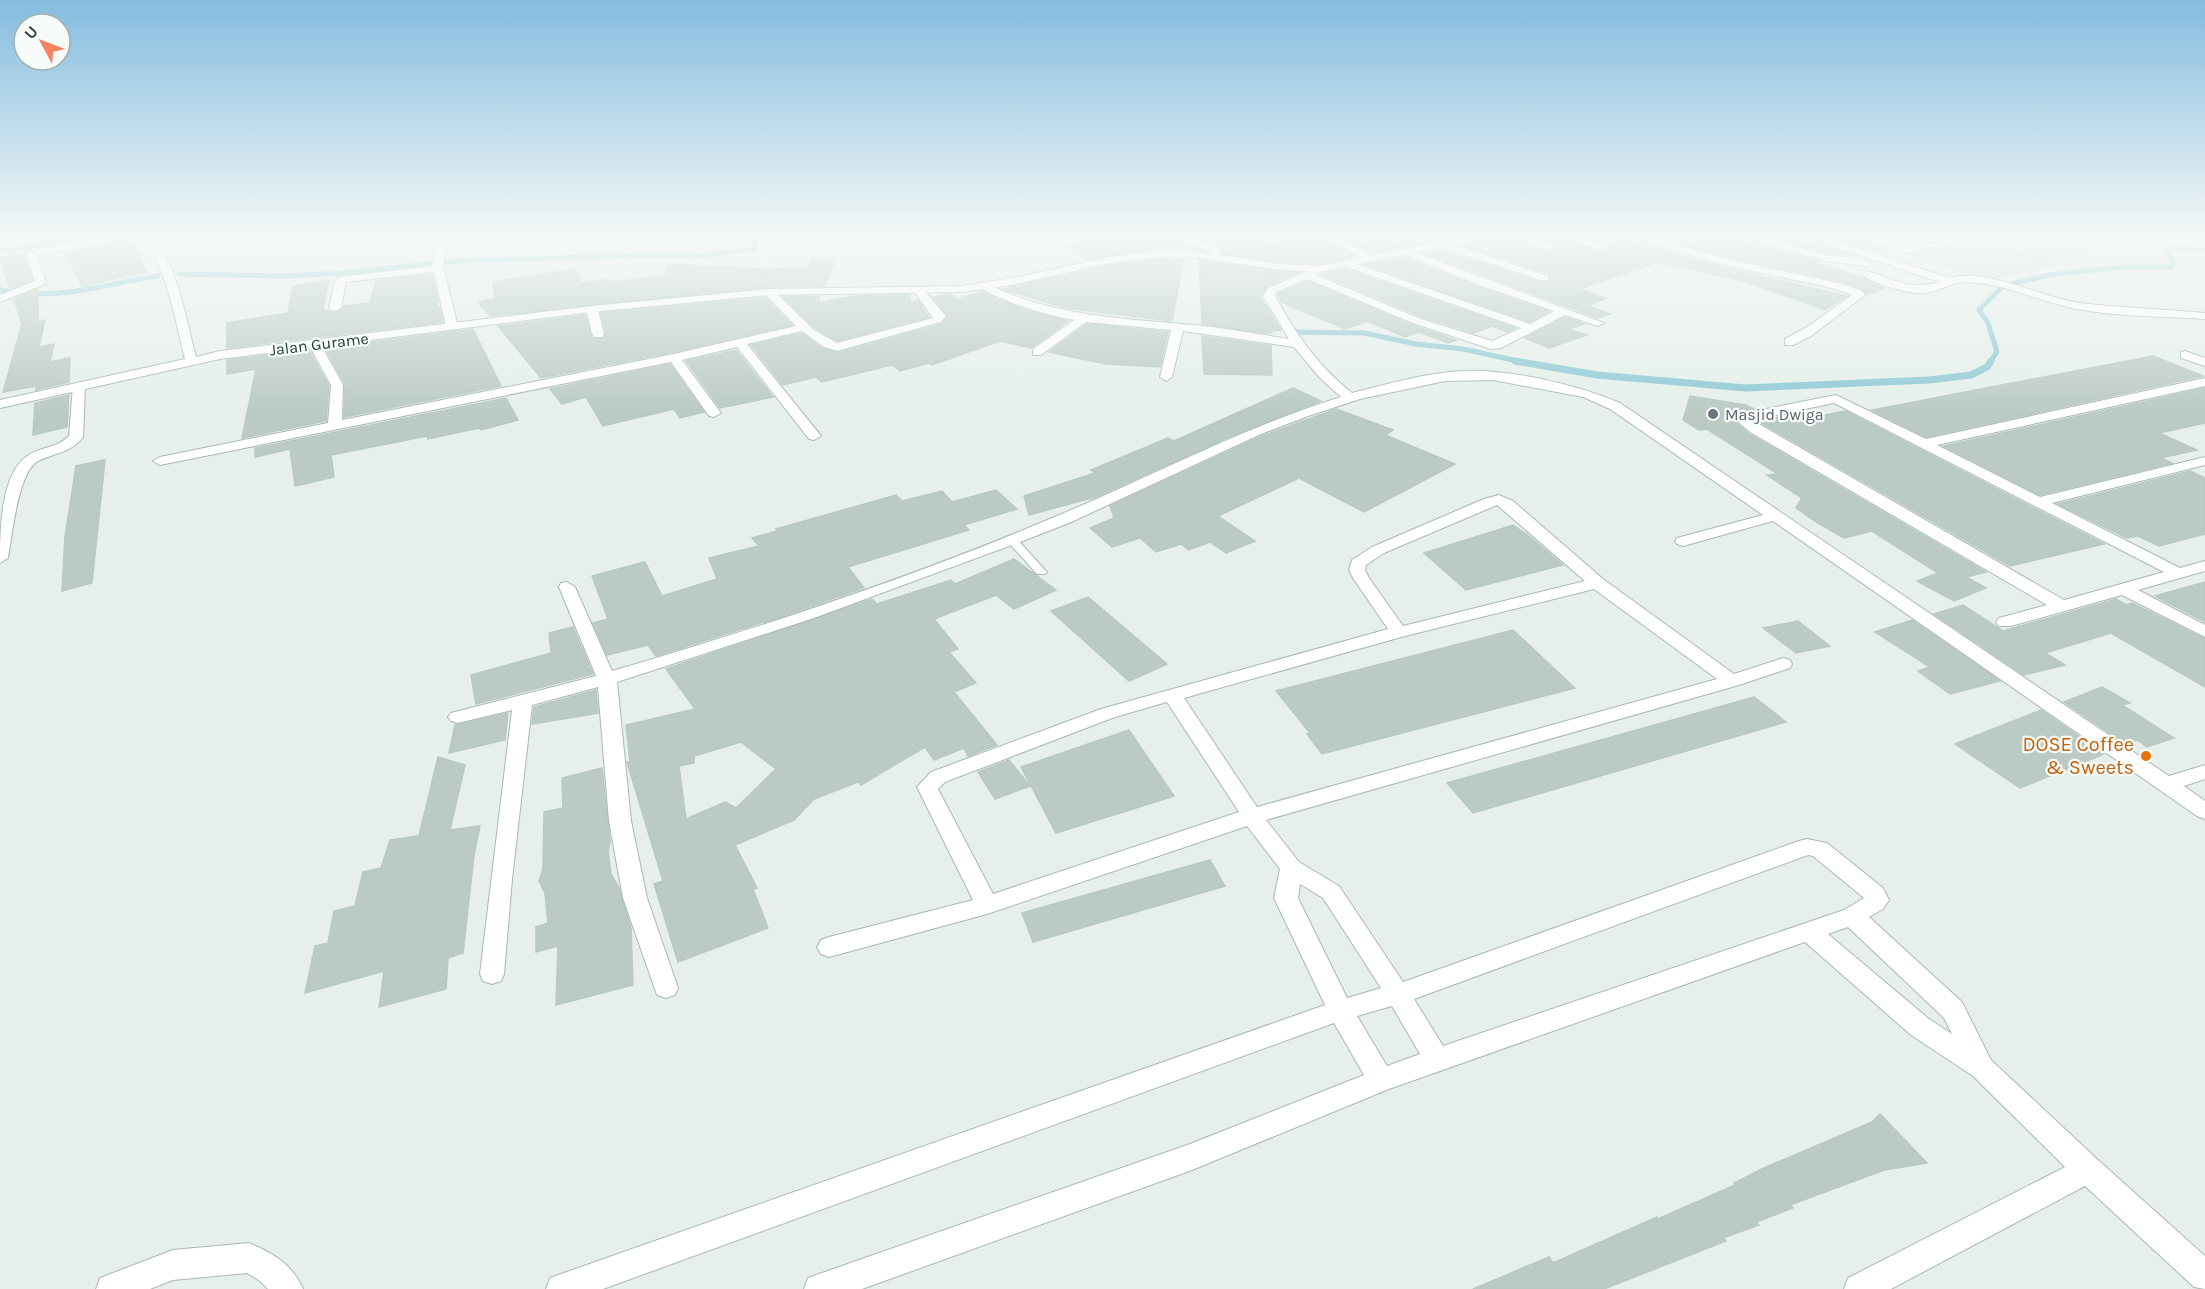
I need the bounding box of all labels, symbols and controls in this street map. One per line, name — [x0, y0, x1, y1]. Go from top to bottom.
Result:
north arrow — [12, 12, 72, 72]
text: U — [20, 22, 42, 43]
street label: Jalan Gurame — [268, 328, 370, 360]
place label: Masjid Dwiga — [1725, 405, 1824, 424]
marker: Masjid Dwiga — [1706, 407, 1720, 421]
place label: DOSE Coffee & Sweets — [2022, 733, 2134, 779]
marker: DOSE Coffee & Sweets — [2139, 749, 2153, 763]

